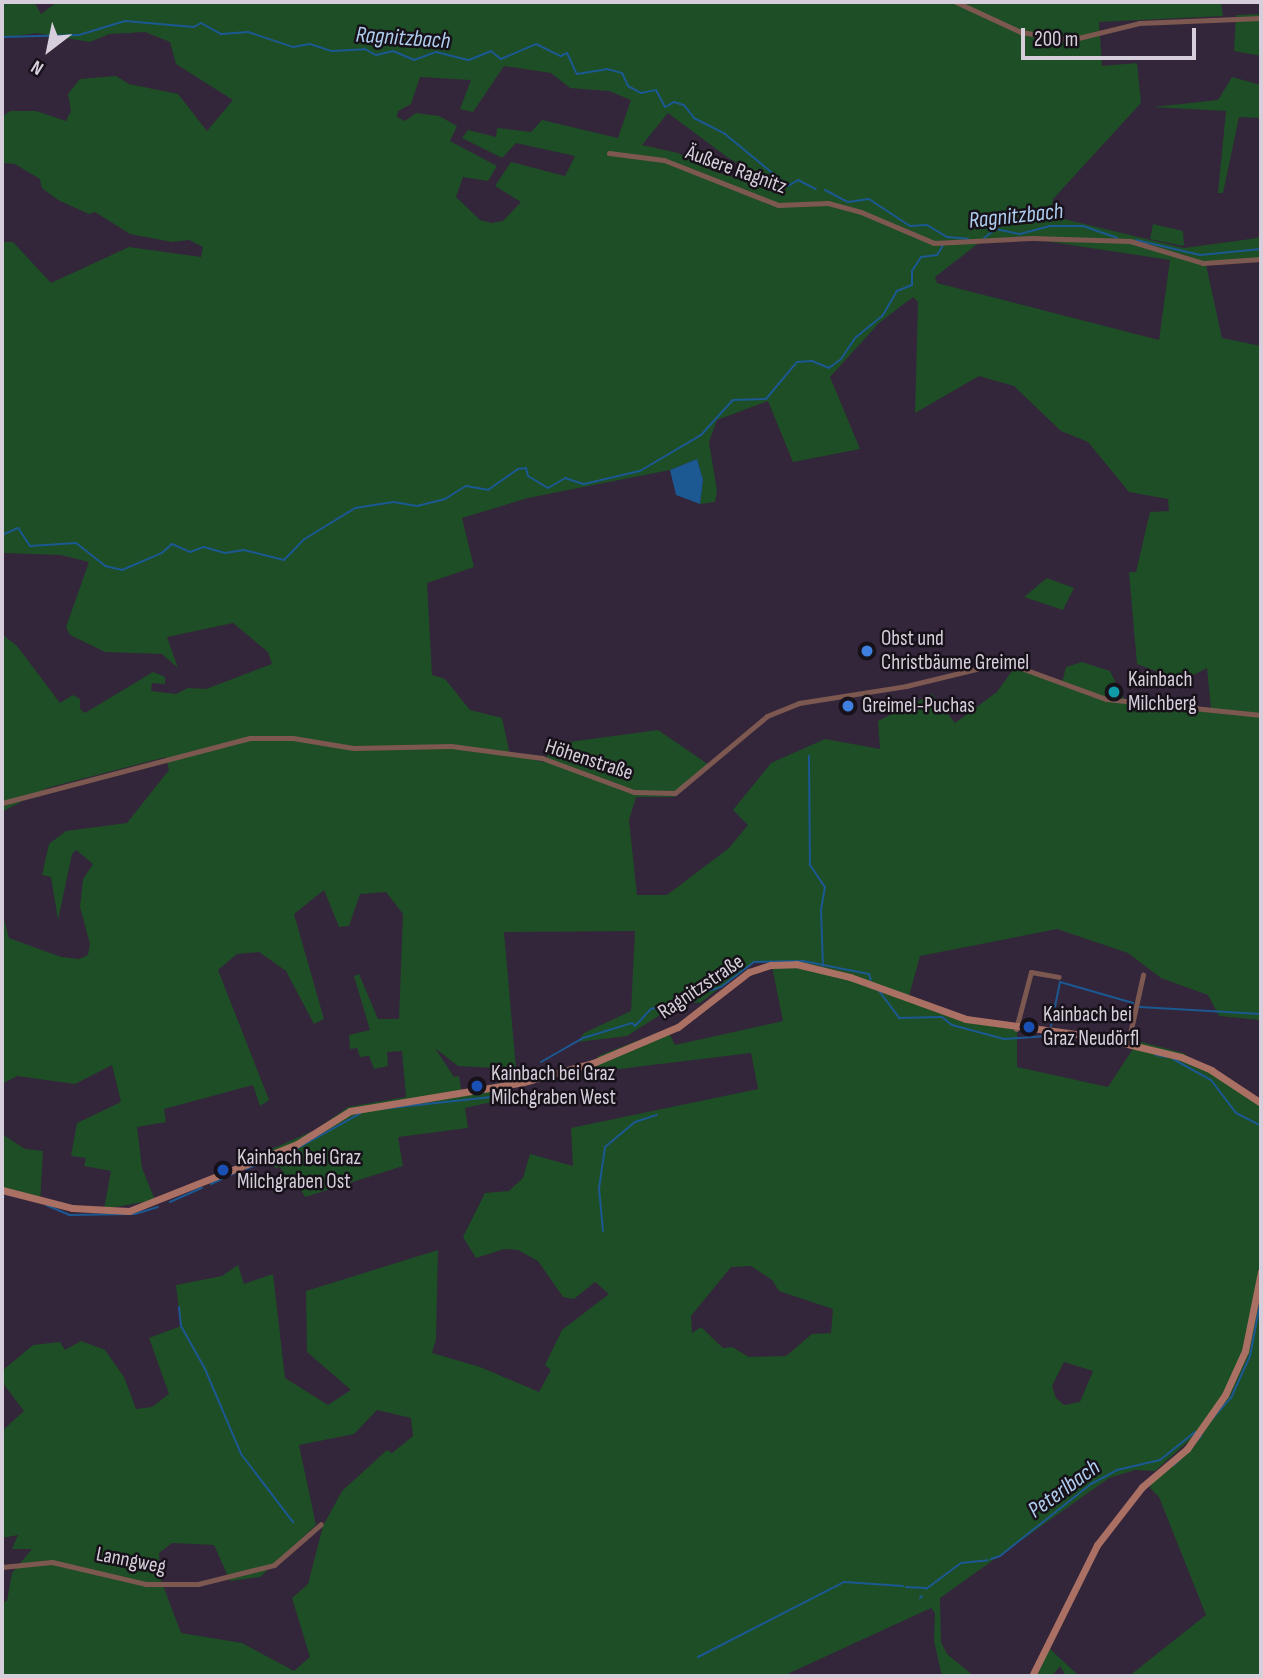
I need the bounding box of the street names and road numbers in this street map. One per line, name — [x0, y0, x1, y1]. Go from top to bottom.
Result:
street label: Äußere Ragnitz — [682, 140, 790, 200]
street label: Höhenstraße — [542, 734, 636, 786]
street label: Ragnitzstraße — [653, 949, 749, 1025]
street label: Lanngweg — [94, 1542, 168, 1580]

